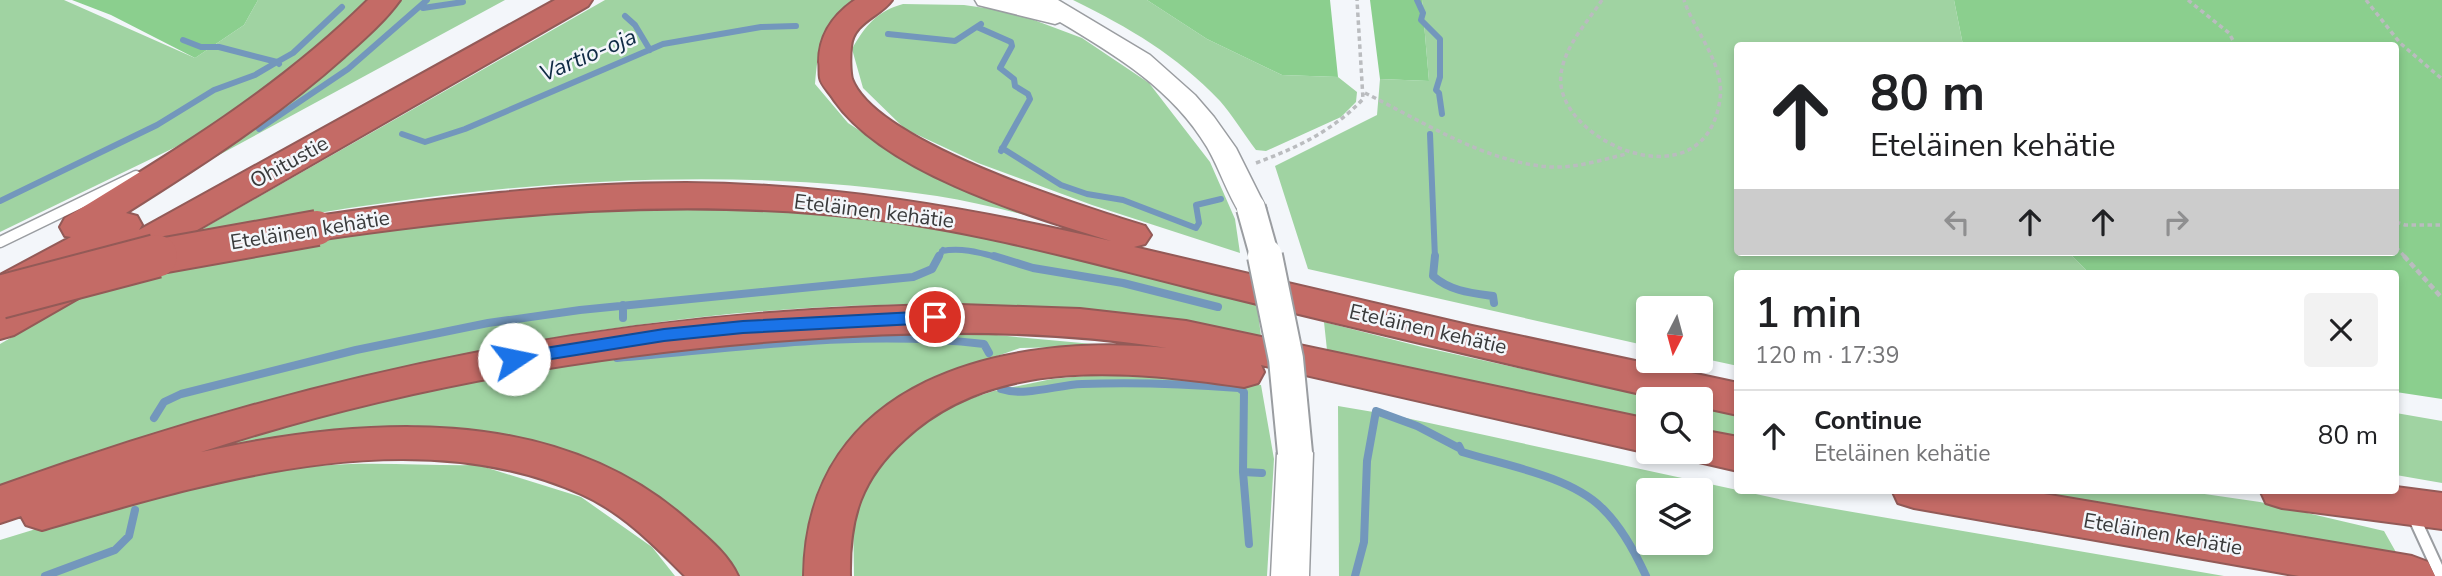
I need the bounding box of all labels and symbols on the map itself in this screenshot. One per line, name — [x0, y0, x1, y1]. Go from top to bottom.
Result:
water label: Vartio-oja — [535, 21, 641, 89]
street label: Ohitustie — [245, 129, 333, 195]
street label: Eteläinen kehätie — [792, 187, 956, 235]
street label: Eteläinen kehätie — [228, 204, 392, 256]
pin — [905, 287, 965, 347]
north arrow — [1636, 296, 1713, 373]
street label: Eteläinen kehätie — [1346, 297, 1510, 361]
position arrow — [477, 322, 551, 396]
street label: Eteläinen kehätie — [2081, 506, 2245, 562]

